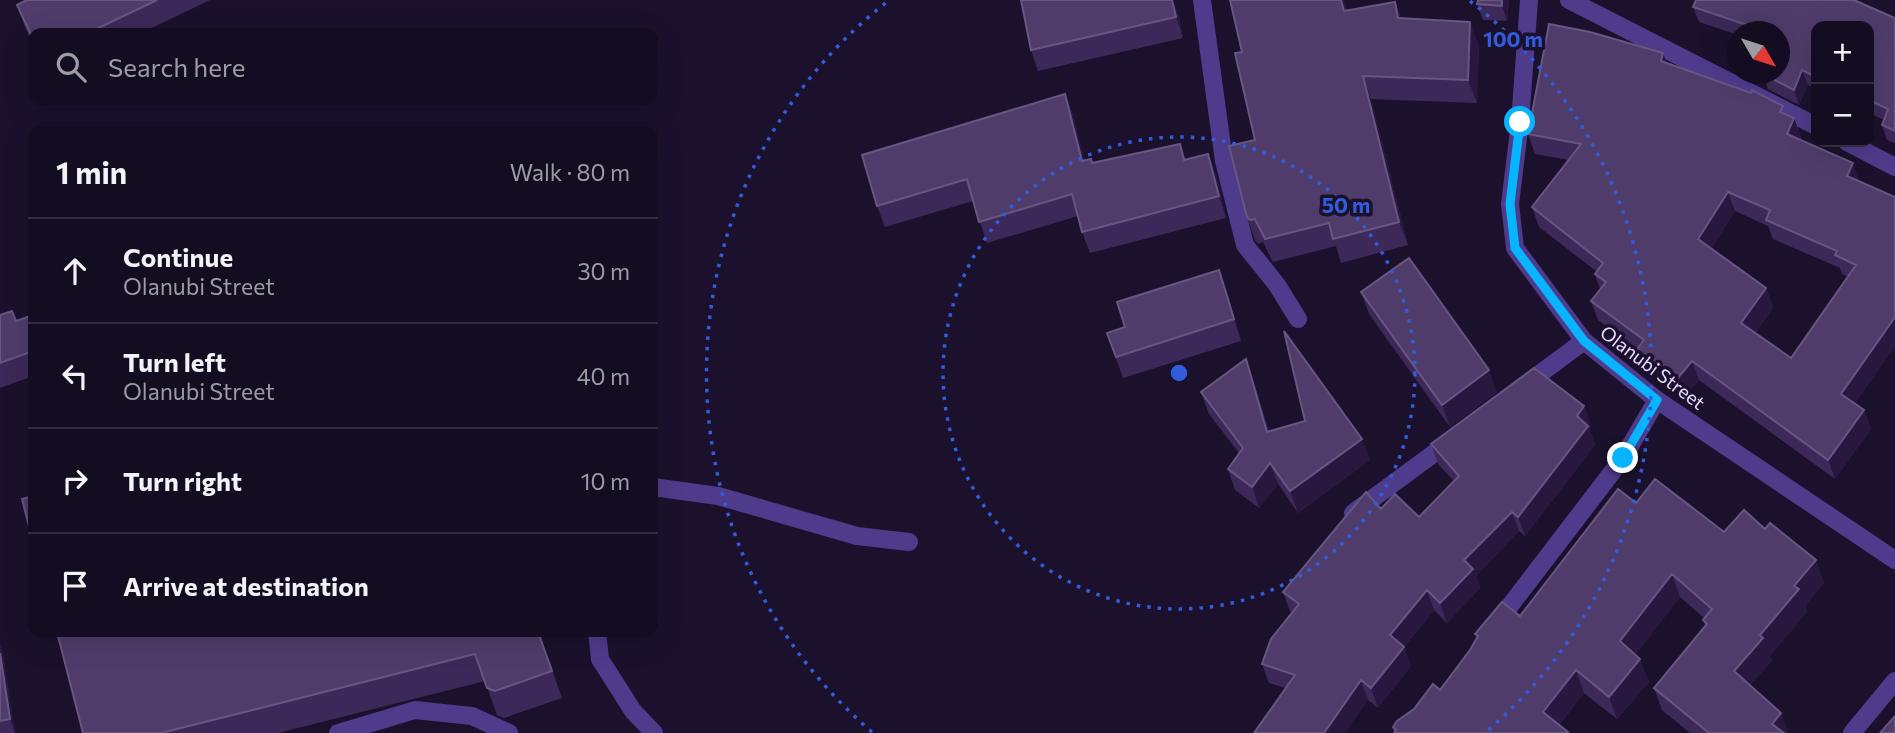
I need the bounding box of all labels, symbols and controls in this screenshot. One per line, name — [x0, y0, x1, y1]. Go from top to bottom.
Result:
north arrow — [1727, 21, 1790, 84]
map controls — [1811, 21, 1874, 147]
button: + — [1811, 21, 1874, 84]
text: 100 m — [1483, 26, 1543, 51]
search box — [28, 28, 658, 105]
icon: search — [52, 48, 90, 86]
text: Search here — [108, 51, 246, 82]
button: − — [1811, 84, 1874, 147]
route start — [1504, 106, 1535, 137]
text: 1 min — [56, 153, 127, 190]
text: Walk · 80 m — [510, 158, 630, 186]
text: 50 m — [1322, 192, 1370, 217]
text: Continue — [123, 241, 233, 272]
icon: ahead — [56, 252, 94, 290]
text: 30 m — [577, 257, 630, 285]
text: Olanubi Street — [123, 272, 275, 300]
street label: Olanubi Street — [1596, 320, 1710, 414]
text: Turn left — [123, 346, 226, 377]
icon: left — [56, 357, 94, 395]
centre of rings — [1167, 361, 1191, 385]
text: 40 m — [577, 362, 630, 390]
text: Olanubi Street — [123, 377, 275, 405]
route end — [1607, 442, 1638, 473]
icon: right — [56, 462, 94, 500]
text: Turn right — [123, 465, 242, 496]
text: 10 m — [581, 467, 630, 495]
icon: arrive — [56, 567, 94, 605]
text: Arrive at destination — [123, 570, 369, 601]

